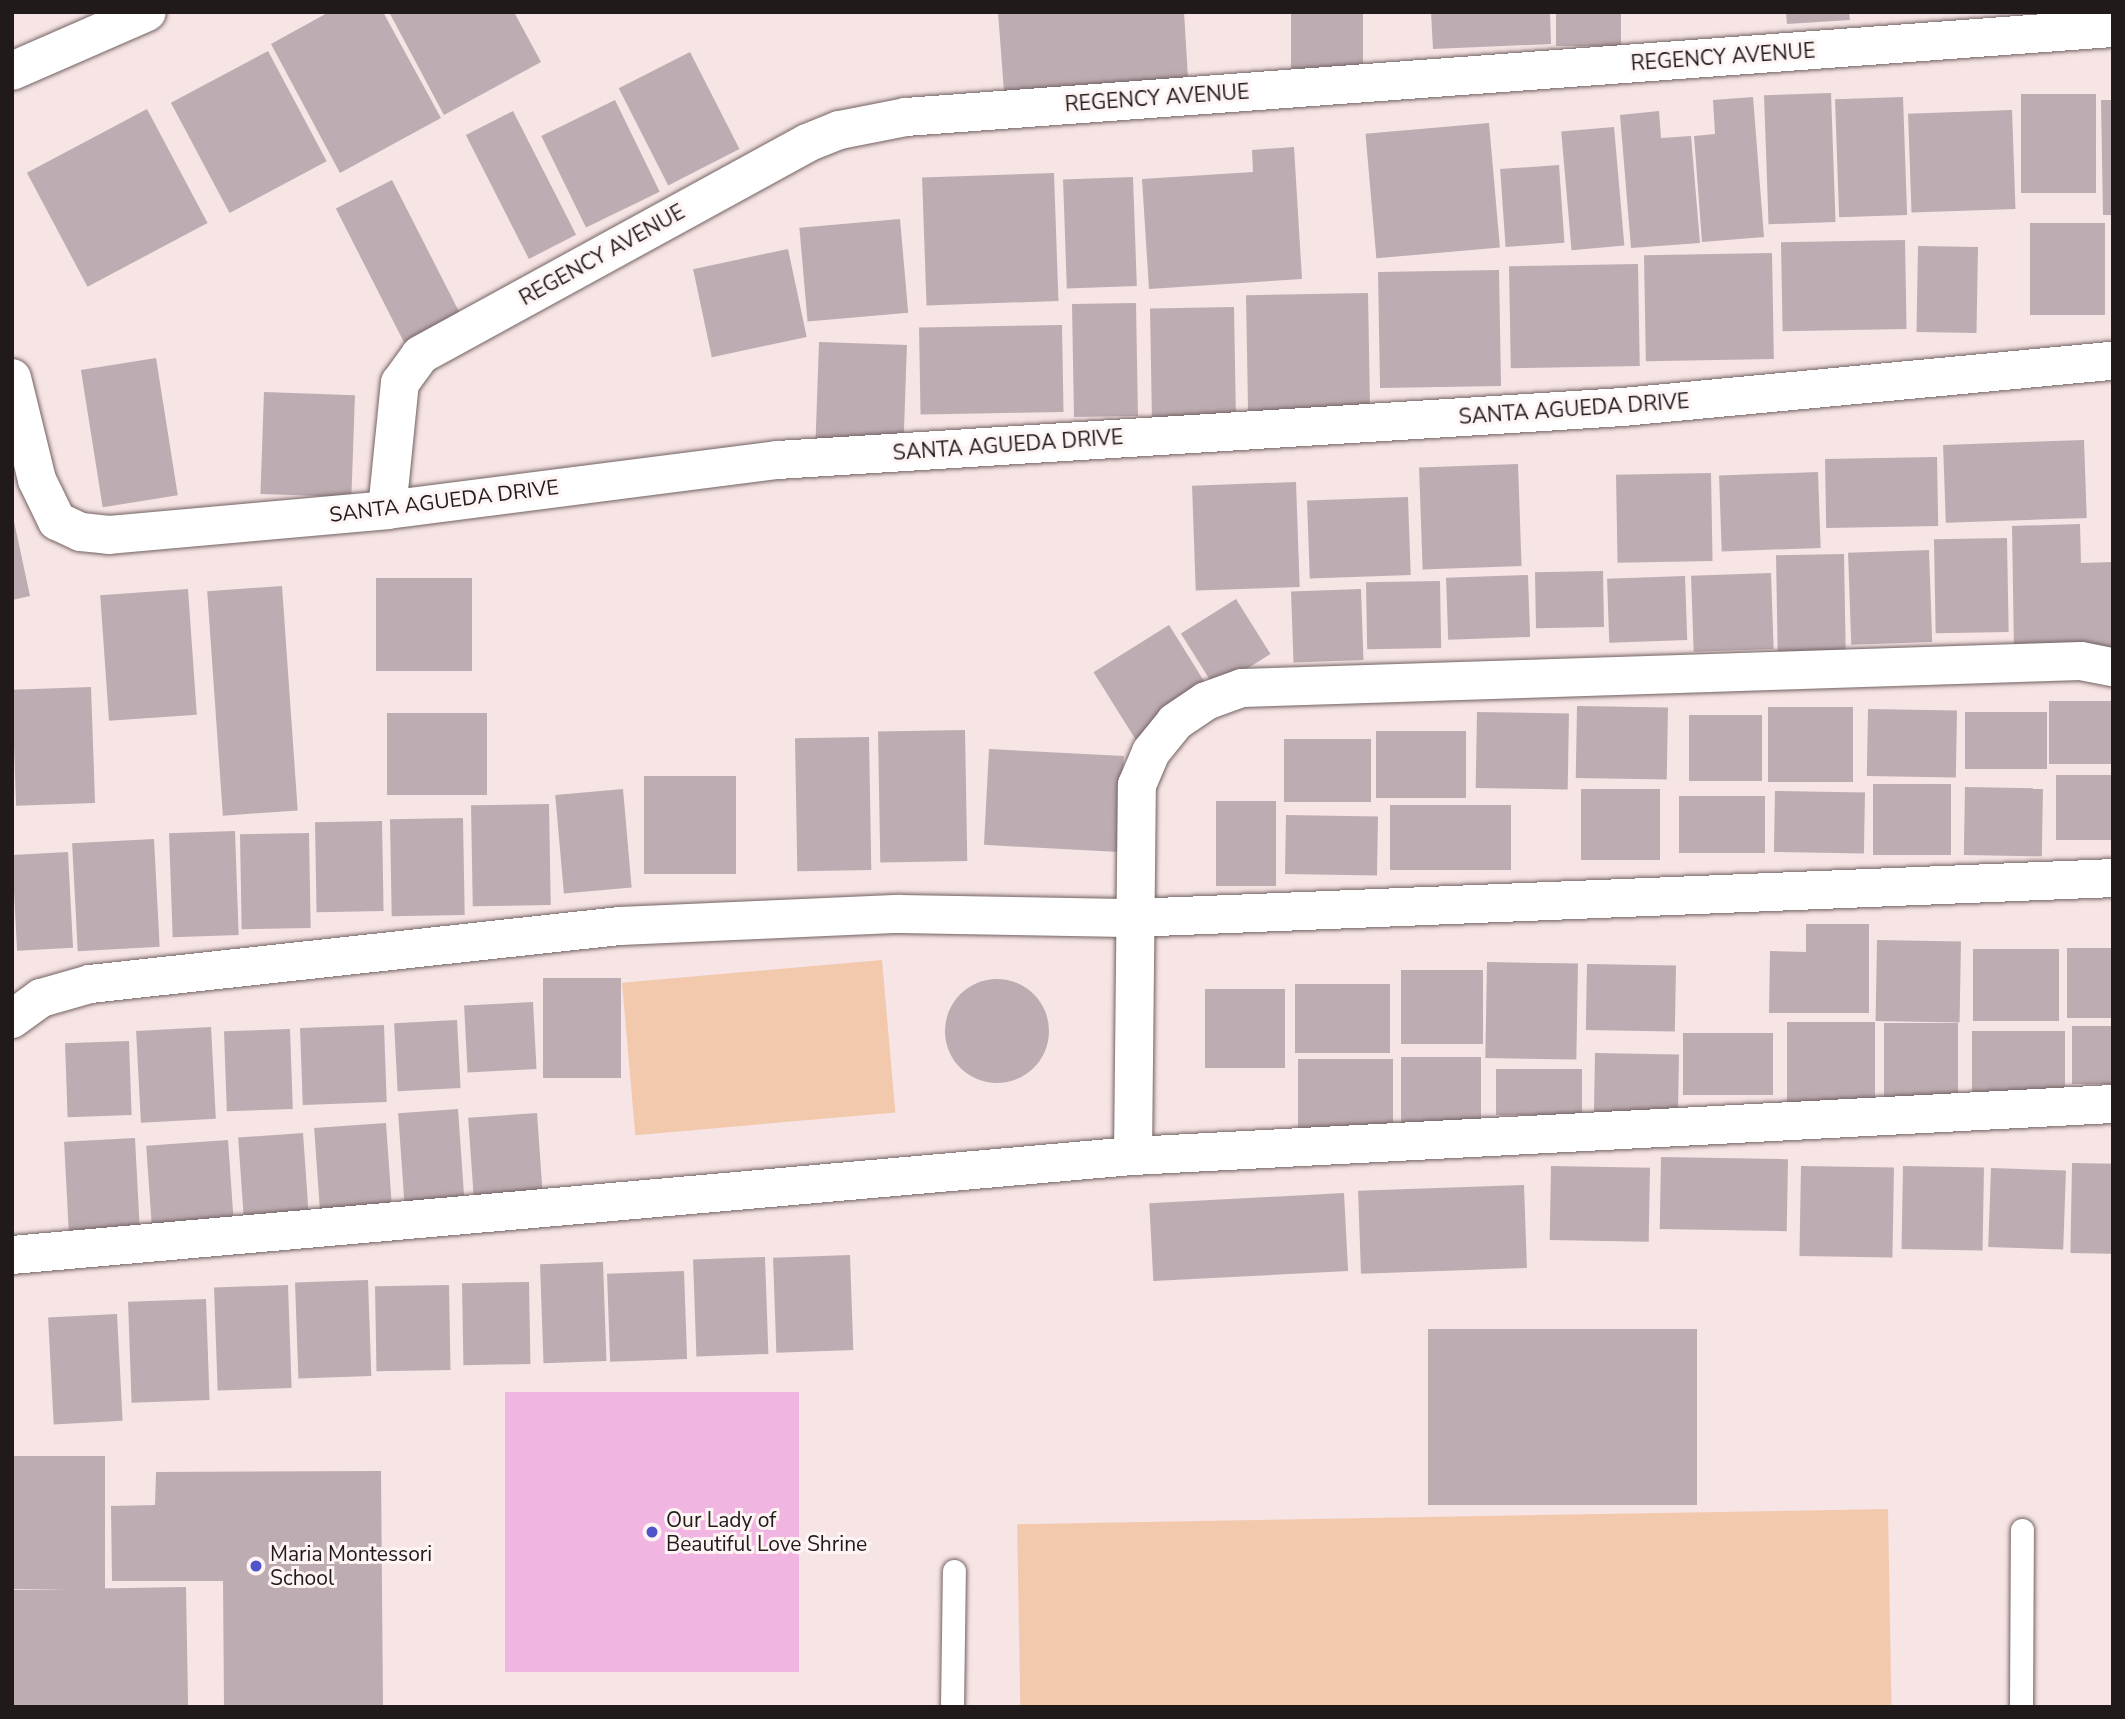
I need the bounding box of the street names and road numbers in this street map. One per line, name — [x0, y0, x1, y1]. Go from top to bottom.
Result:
street label: REGENCY AVENUE — [1630, 38, 1816, 76]
street label: REGENCY AVENUE — [1064, 79, 1250, 117]
street label: REGENCY AVENUE — [515, 199, 689, 311]
street label: SANTA AGUEDA DRIVE — [1458, 388, 1690, 430]
street label: SANTA AGUEDA DRIVE — [892, 424, 1124, 466]
street label: SANTA AGUEDA DRIVE — [328, 474, 560, 528]

